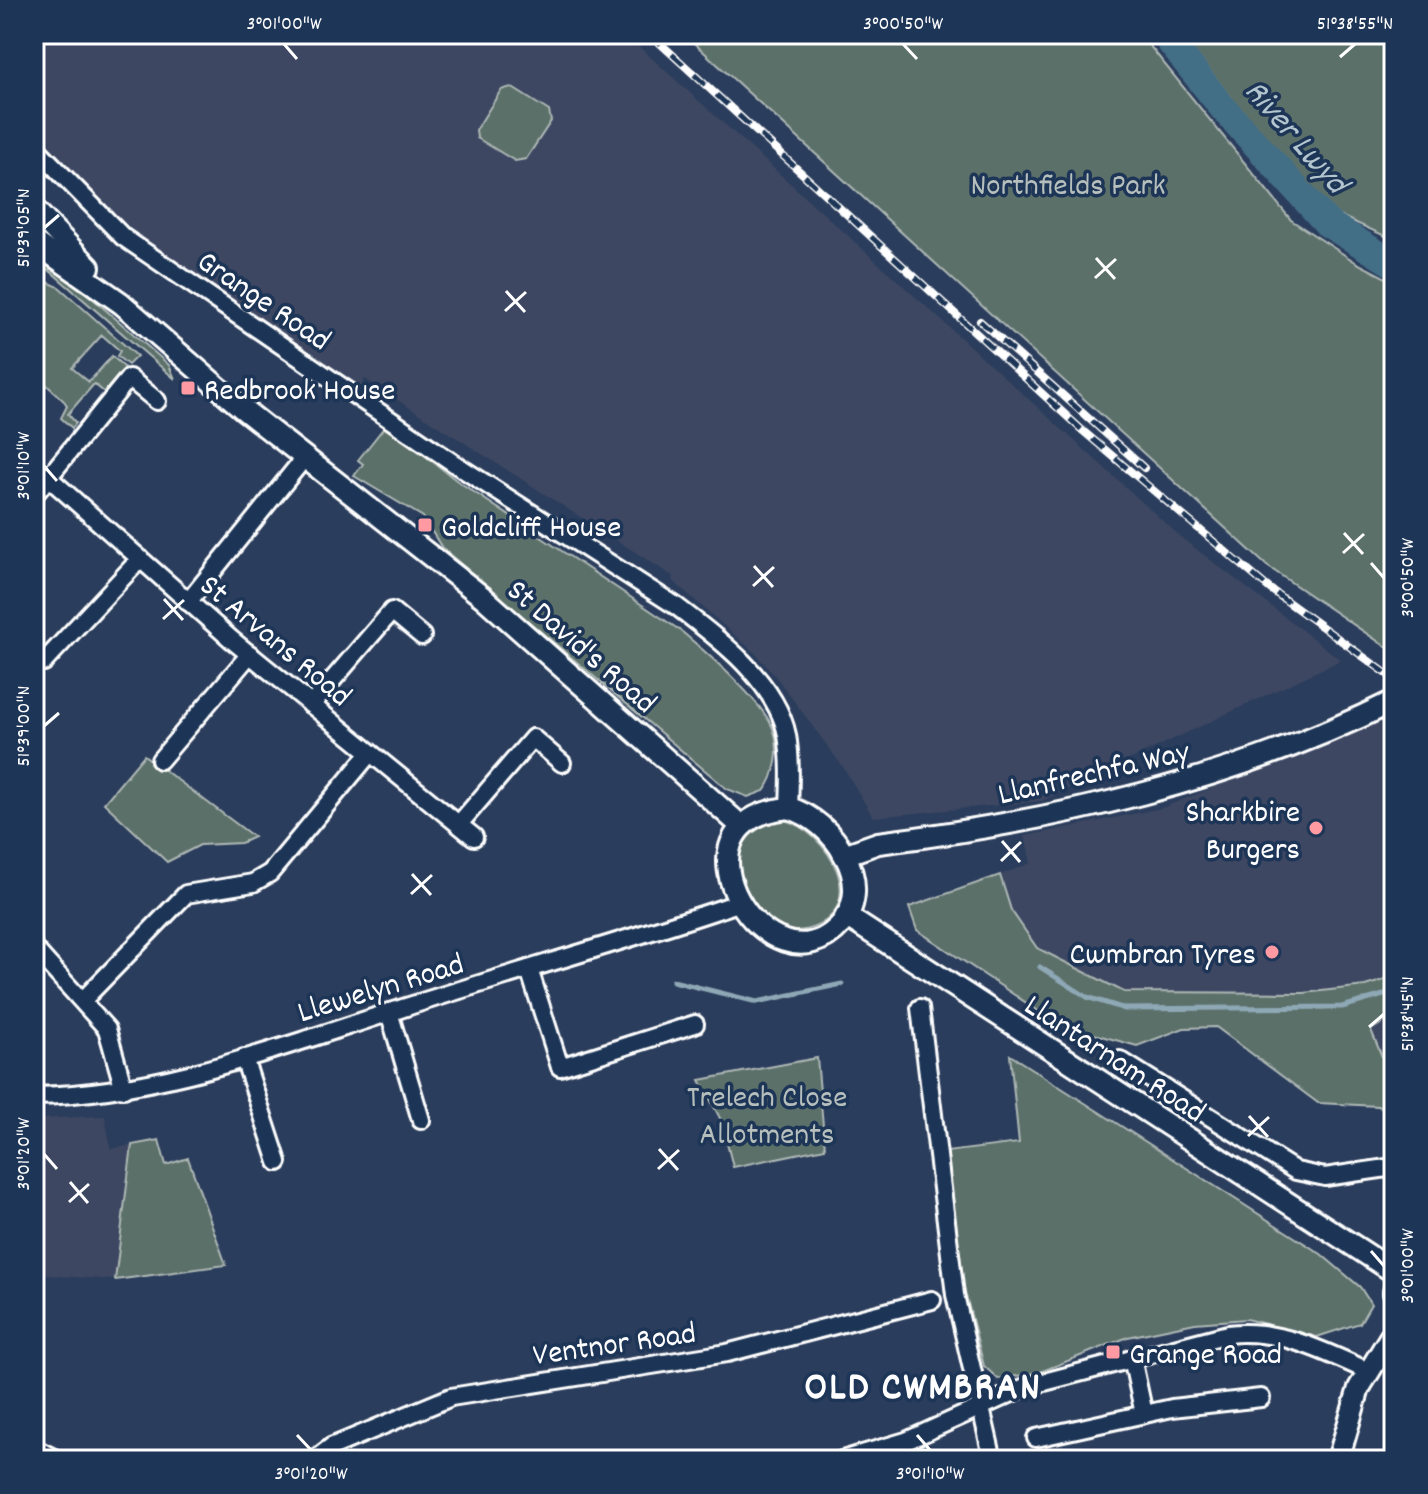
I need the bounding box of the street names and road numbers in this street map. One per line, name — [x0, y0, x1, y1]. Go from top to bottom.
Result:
street label: Grange Road — [186, 241, 339, 365]
street label: St Arvans Road — [188, 565, 360, 720]
street label: St David's Road — [494, 570, 665, 727]
street label: Llanfrechfa Way — [994, 731, 1195, 820]
street label: Llewelyn Road — [292, 944, 470, 1038]
street label: Llantarnam Road — [1013, 985, 1213, 1137]
street label: Ventnor Road — [530, 1313, 699, 1381]

